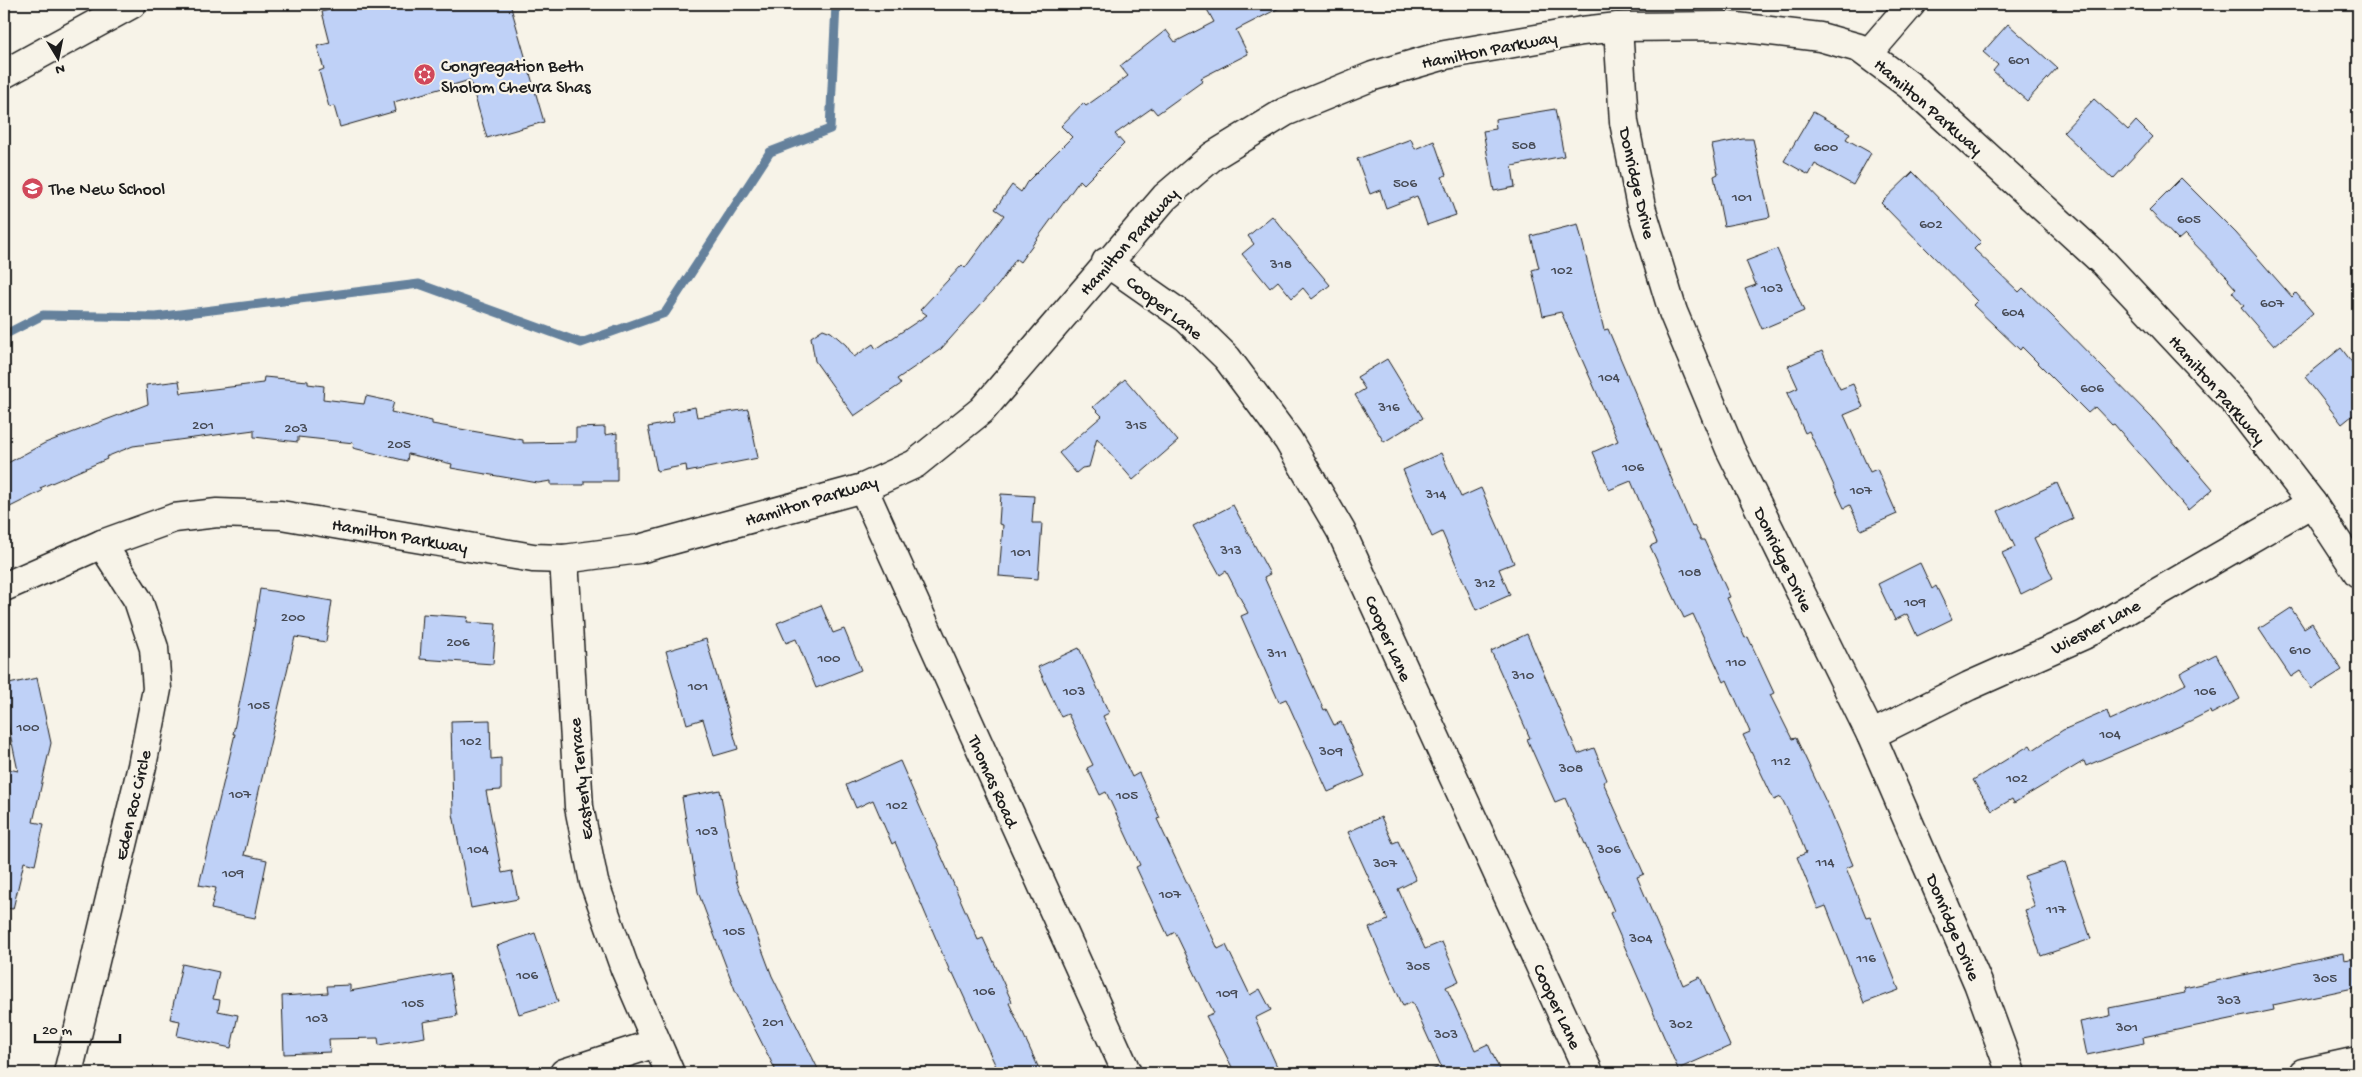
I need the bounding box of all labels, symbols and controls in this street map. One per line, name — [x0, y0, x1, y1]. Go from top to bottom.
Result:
street label: Hamilton Parkway — [1420, 28, 1559, 75]
north arrow — [32, 32, 82, 82]
house number: 601 — [2008, 52, 2030, 70]
street label: Hamilton Parkway — [1869, 55, 1986, 161]
place label: Congregation Beth Sholom Chevra Shas — [441, 57, 592, 99]
text: N — [54, 59, 66, 78]
synagogue icon: Congregation Beth Sholom Chevra Shas — [413, 63, 437, 87]
street label: Donridge Drive — [1612, 125, 1659, 242]
house number: 508 — [1512, 137, 1536, 155]
house number: 600 — [1814, 139, 1839, 157]
house number: 506 — [1393, 175, 1417, 193]
school or university icon: The New School — [21, 176, 45, 200]
place label: The New School — [48, 180, 165, 201]
street label: Hamilton Parkway — [1076, 184, 1184, 301]
house number: 101 — [1731, 189, 1752, 207]
house number: 605 — [2177, 211, 2201, 229]
house number: 602 — [1919, 216, 1943, 234]
house number: 318 — [1269, 256, 1292, 274]
house number: 102 — [1550, 262, 1573, 280]
street label: Cooper Lane — [1121, 272, 1207, 346]
house number: 103 — [1760, 280, 1783, 298]
house number: 607 — [2260, 295, 2285, 313]
house number: 604 — [2001, 304, 2025, 322]
street label: Hamilton Parkway — [2163, 332, 2269, 450]
house number: 104 — [1597, 369, 1620, 387]
house number: 606 — [2080, 380, 2104, 398]
house number: 316 — [1377, 399, 1400, 417]
house number: 201 — [192, 417, 214, 435]
house number: 315 — [1124, 417, 1147, 435]
house number: 203 — [284, 420, 308, 438]
house number: 205 — [387, 436, 411, 454]
house number: 106 — [1621, 459, 1644, 477]
street label: Hamilton Parkway — [743, 472, 881, 533]
house number: 107 — [1849, 482, 1873, 500]
house number: 314 — [1425, 486, 1446, 504]
street label: Donridge Drive — [1747, 504, 1816, 616]
street label: Hamilton Parkway — [330, 515, 469, 560]
house number: 313 — [1219, 542, 1242, 560]
house number: 101 — [1010, 544, 1031, 562]
house number: 108 — [1678, 564, 1701, 582]
house number: 312 — [1473, 575, 1496, 593]
street label: Cooper Lane — [1358, 593, 1415, 686]
house number: 109 — [1903, 594, 1927, 612]
street label: Wiesner Lane — [2048, 596, 2145, 660]
house number: 200 — [281, 609, 306, 627]
house number: 206 — [446, 634, 470, 652]
house number: 610 — [2289, 642, 2312, 660]
house number: 311 — [1266, 645, 1287, 663]
house number: 100 — [816, 650, 841, 668]
house number: 110 — [1725, 654, 1747, 672]
house number: 310 — [1511, 667, 1535, 685]
house number: 101 — [687, 678, 708, 696]
house number: 103 — [1062, 683, 1085, 701]
house number: 106 — [2193, 683, 2216, 701]
house number: 105 — [247, 697, 270, 715]
street label: Easterly Terrace — [566, 716, 599, 841]
house number: 100 — [15, 719, 40, 737]
house number: 104 — [2098, 726, 2121, 744]
street label: Thomas Road — [962, 732, 1022, 833]
house number: 102 — [459, 733, 482, 751]
house number: 309 — [1318, 743, 1343, 761]
street label: Eden Roc Circle — [112, 748, 157, 863]
house number: 112 — [1770, 753, 1791, 771]
house number: 308 — [1558, 760, 1583, 778]
house number: 102 — [2005, 770, 2028, 788]
house number: 107 — [228, 786, 252, 804]
house number: 105 — [1115, 787, 1138, 805]
house number: 102 — [885, 797, 908, 815]
house number: 103 — [695, 823, 718, 841]
house number: 104 — [466, 841, 489, 859]
house number: 306 — [1596, 841, 1621, 859]
house number: 114 — [1814, 854, 1835, 872]
house number: 307 — [1372, 855, 1398, 873]
house number: 109 — [221, 865, 245, 883]
street label: Donridge Drive — [1919, 871, 1984, 985]
house number: 107 — [1158, 886, 1182, 904]
house number: 117 — [2045, 901, 2067, 919]
house number: 105 — [722, 923, 745, 941]
house number: 304 — [1628, 930, 1653, 948]
house number: 116 — [1855, 950, 1876, 968]
house number: 305 — [1405, 958, 1430, 976]
street label: Cooper Lane — [1527, 961, 1585, 1054]
house number: 106 — [515, 967, 538, 985]
house number: 305 — [2312, 970, 2337, 988]
house number: 106 — [972, 983, 995, 1001]
house number: 109 — [1215, 985, 1239, 1003]
house number: 303 — [2216, 992, 2241, 1010]
house number: 105 — [401, 995, 424, 1013]
house number: 103 — [305, 1010, 328, 1028]
scale bar — [35, 1012, 120, 1044]
house number: 201 — [762, 1014, 784, 1032]
house number: 302 — [1668, 1016, 1693, 1034]
house number: 301 — [2115, 1019, 2138, 1037]
text: 20 m — [42, 1022, 72, 1040]
house number: 303 — [1433, 1026, 1458, 1044]

